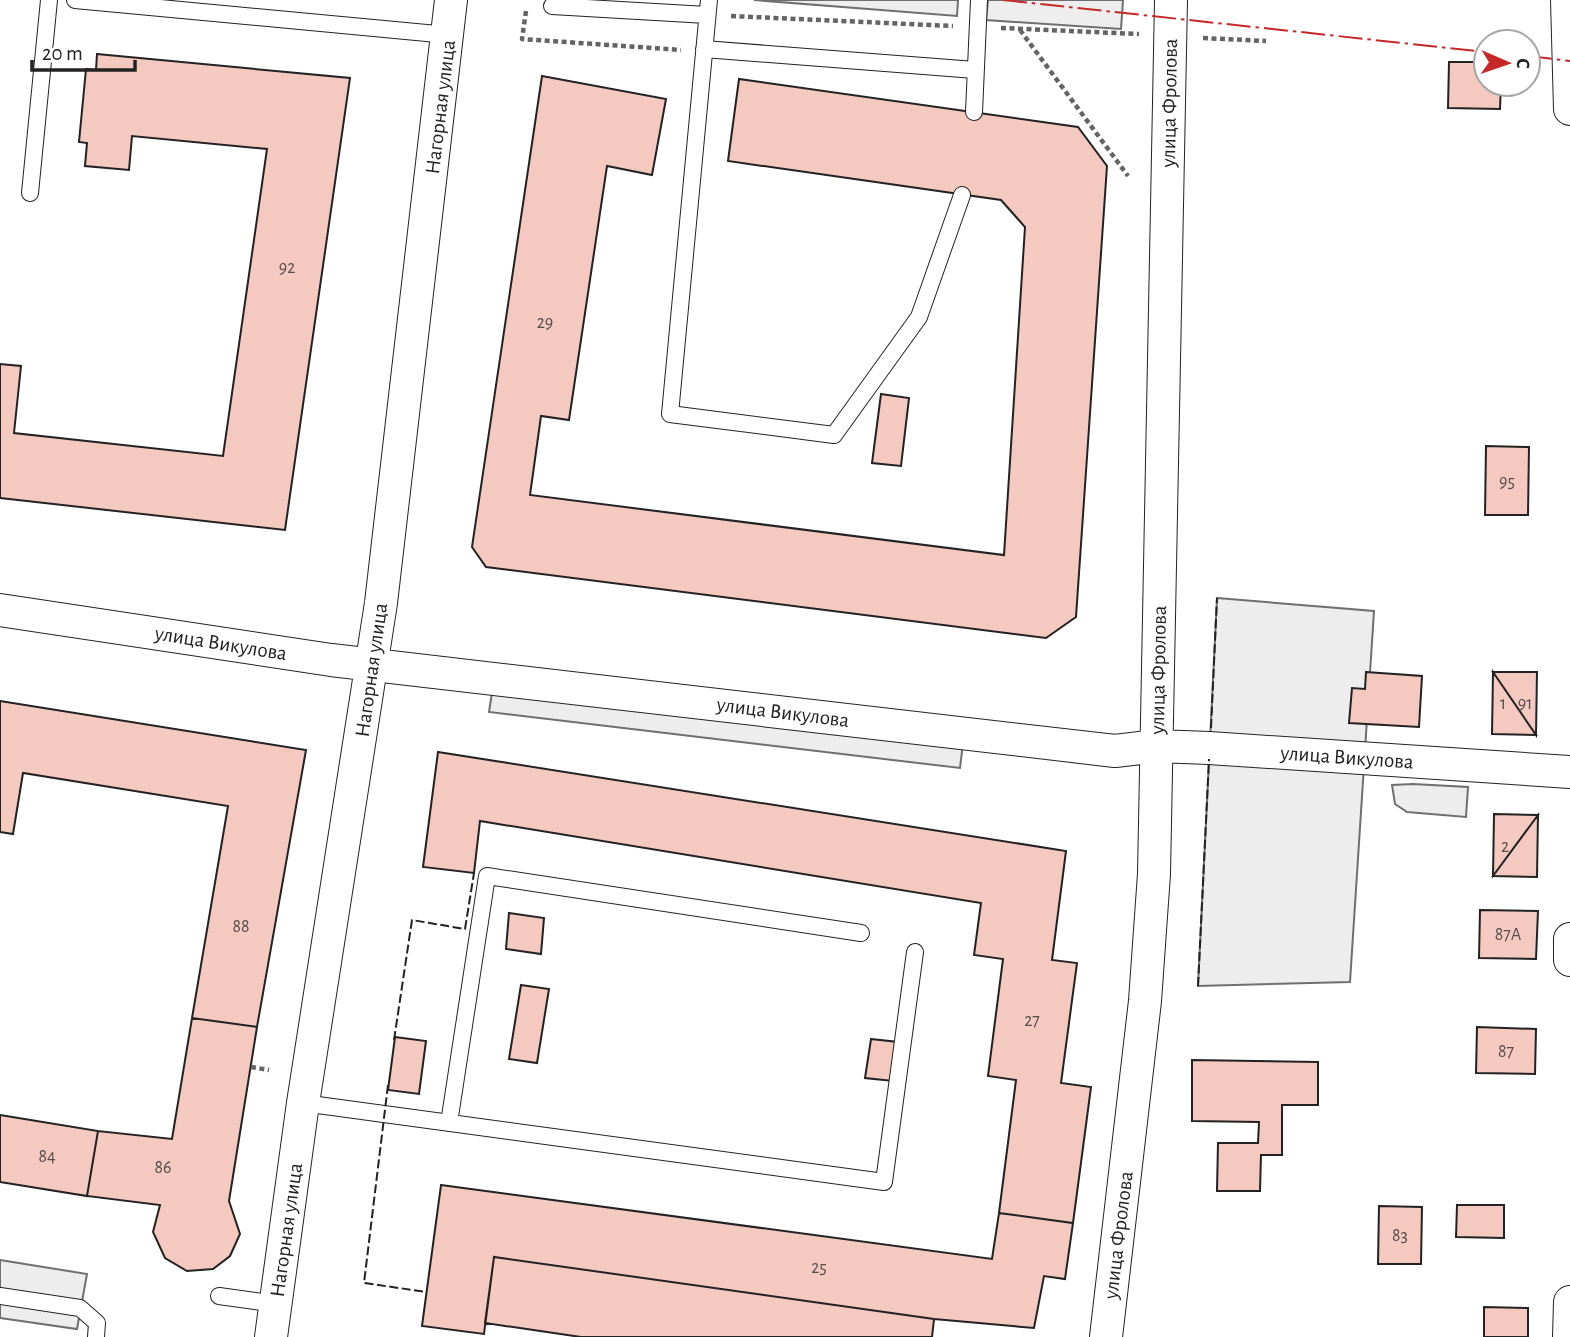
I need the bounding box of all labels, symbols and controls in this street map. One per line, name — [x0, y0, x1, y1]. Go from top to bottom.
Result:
scale bar — [32, 28, 135, 72]
north arrow — [1472, 28, 1542, 98]
street label: Нагорная улица — [422, 38, 459, 175]
street label: улица Фролова — [1158, 38, 1181, 169]
text: 20 m — [42, 43, 83, 64]
text: С — [1513, 58, 1532, 69]
house number: 92 — [279, 259, 295, 277]
house number: 29 — [537, 314, 553, 332]
house number: 95 — [1499, 473, 1515, 491]
street label: Нагорная улица — [352, 601, 391, 738]
street label: улица Фролова — [1147, 605, 1170, 736]
street label: улица Викулова — [152, 623, 289, 664]
street label: улица Викулова — [715, 694, 851, 731]
house number: 1 — [1500, 695, 1506, 713]
house number: 91 — [1518, 695, 1532, 713]
street label: улица Викулова — [1279, 742, 1415, 773]
house number: 2 — [1501, 838, 1509, 856]
house number: 88 — [232, 918, 250, 936]
house number: 87А — [1495, 926, 1522, 944]
house number: 27 — [1024, 1012, 1040, 1030]
house number: 87 — [1498, 1043, 1514, 1061]
house number: 84 — [38, 1148, 56, 1166]
house number: 86 — [155, 1159, 172, 1177]
street label: Нагорная улица — [267, 1161, 306, 1298]
street label: улица Фролова — [1100, 1169, 1137, 1301]
house number: 83 — [1392, 1227, 1408, 1245]
house number: 25 — [811, 1259, 827, 1277]

